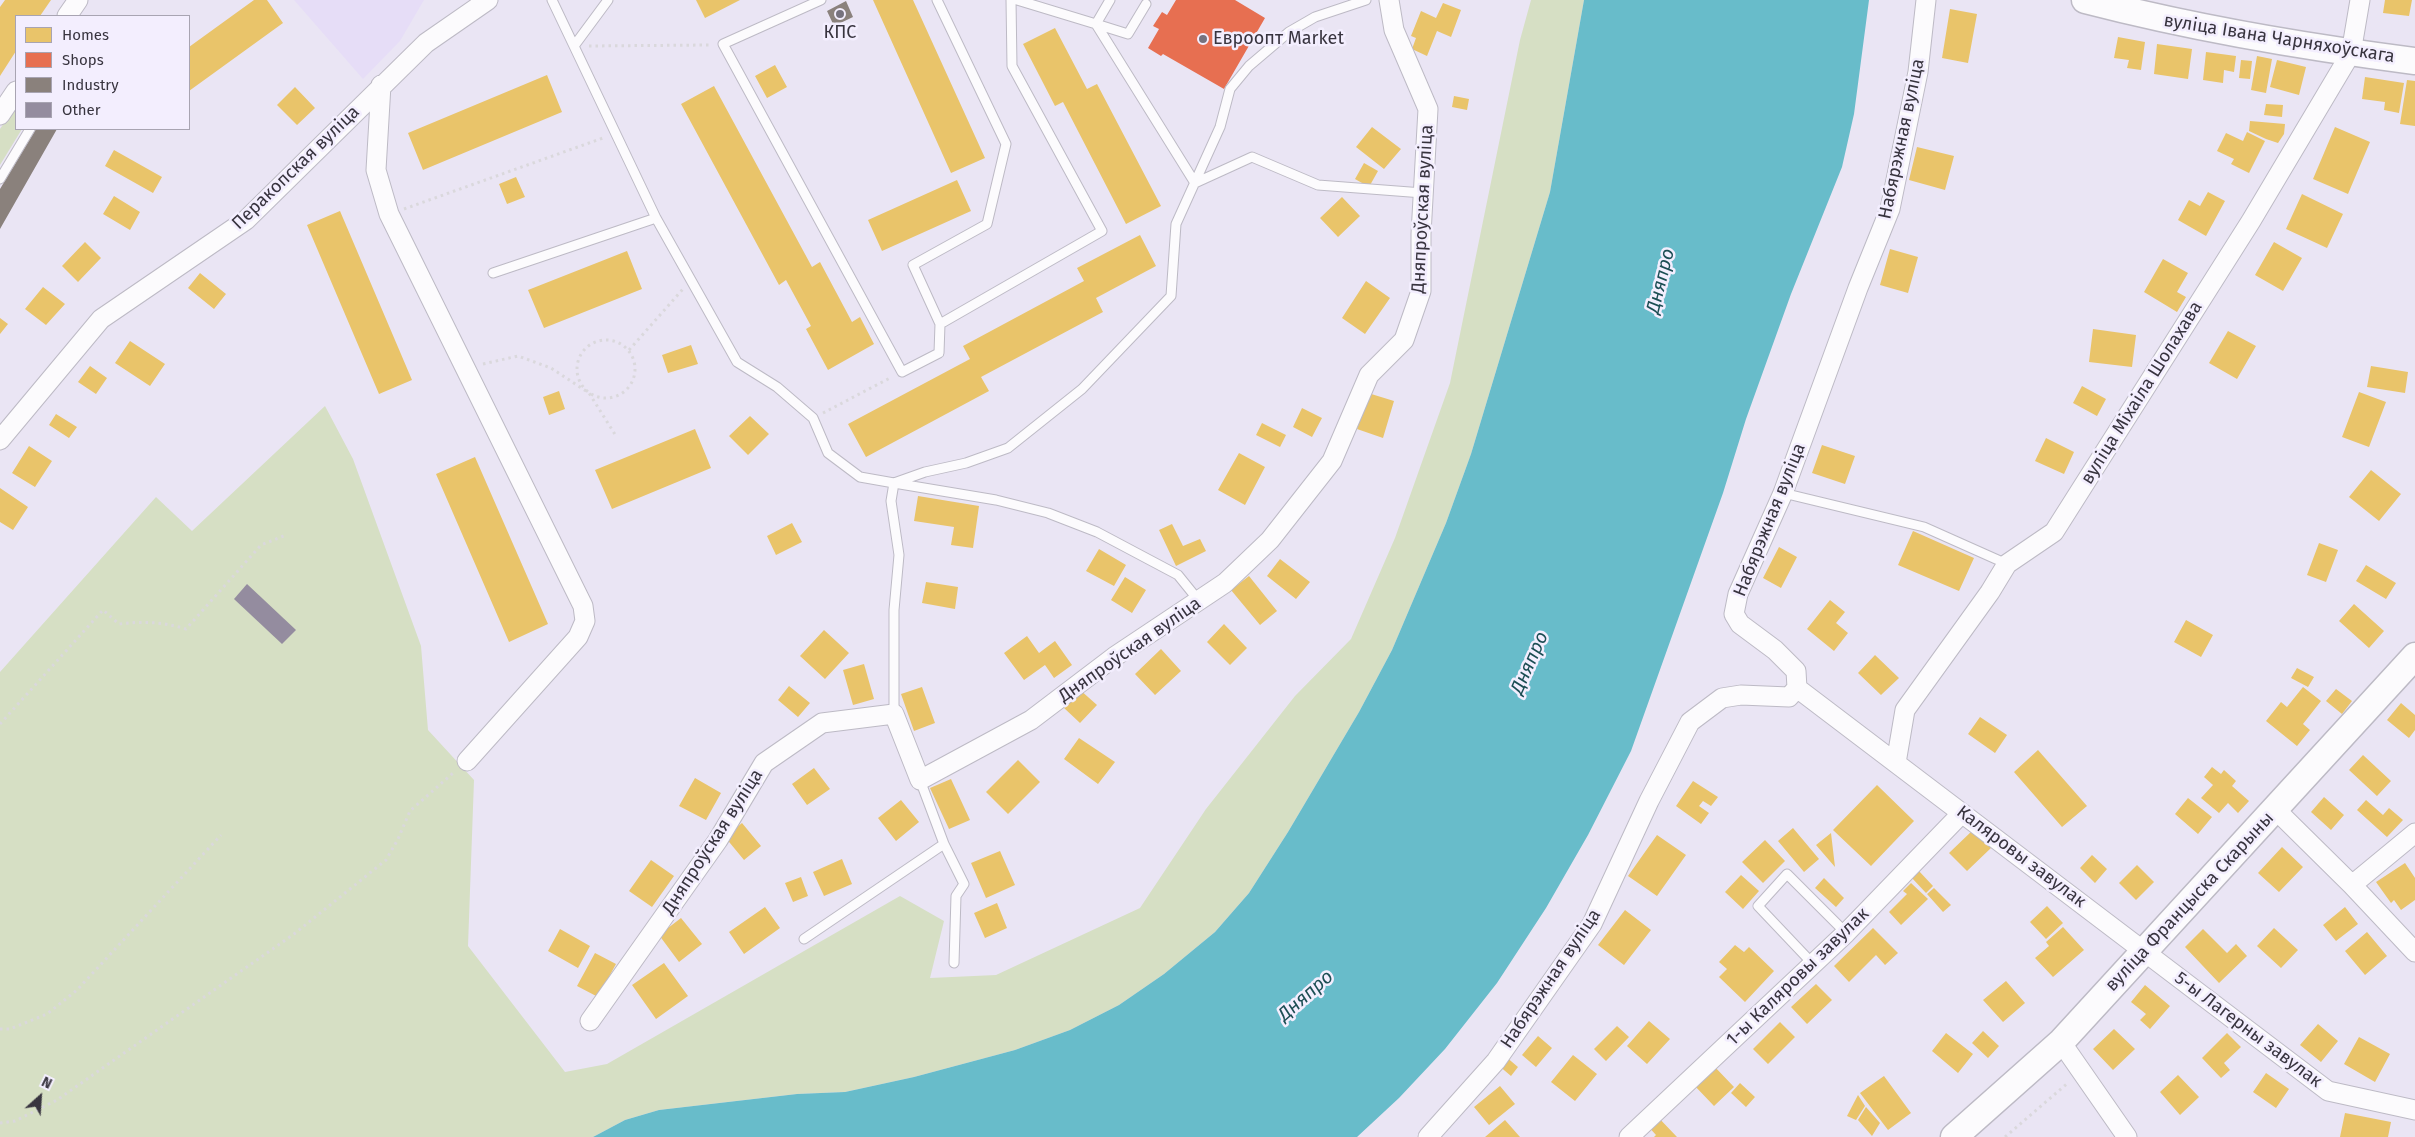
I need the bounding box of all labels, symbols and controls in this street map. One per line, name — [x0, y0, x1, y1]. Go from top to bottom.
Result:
marker: КПС — [834, 8, 846, 20]
street label: вуліца Івана Чарняхоўскага — [2162, 10, 2396, 68]
legend — [15, 15, 190, 130]
place label: КПС — [824, 22, 856, 44]
text: Homes — [62, 26, 109, 44]
place label: Евроопт Market — [1213, 28, 1344, 50]
marker: Евроопт Market — [1197, 33, 1209, 45]
text: Shops — [62, 51, 104, 69]
street label: Набярэжная вуліца — [1874, 57, 1930, 221]
text: Industry — [62, 76, 119, 94]
text: Other — [62, 101, 101, 119]
street label: Перакопская вуліца — [228, 102, 364, 234]
street label: Дняпроўская вуліца — [1408, 124, 1438, 294]
water label: Дняпро — [1642, 246, 1680, 316]
street label: вуліца Міхаіла Шолахава — [2077, 298, 2207, 488]
street label: Набярэжная вуліца — [1729, 440, 1811, 600]
street label: Дняпроўская вуліца — [1055, 593, 1205, 707]
water label: Дняпро — [1506, 628, 1554, 698]
street label: Дняпроўская вуліца — [658, 765, 768, 919]
street label: Каляровы завулак — [1952, 801, 2090, 913]
street label: вуліца Францыска Скарыны — [2101, 808, 2279, 996]
street label: 1-ы Каляровы завулак — [1722, 903, 1874, 1051]
street label: Набярэжная вуліца — [1496, 905, 1606, 1053]
water label: Дняпро — [1274, 966, 1338, 1026]
street label: 5-ы Лагерны завулак — [2170, 968, 2326, 1092]
north arrow — [15, 1072, 65, 1122]
text: N — [39, 1073, 55, 1093]

